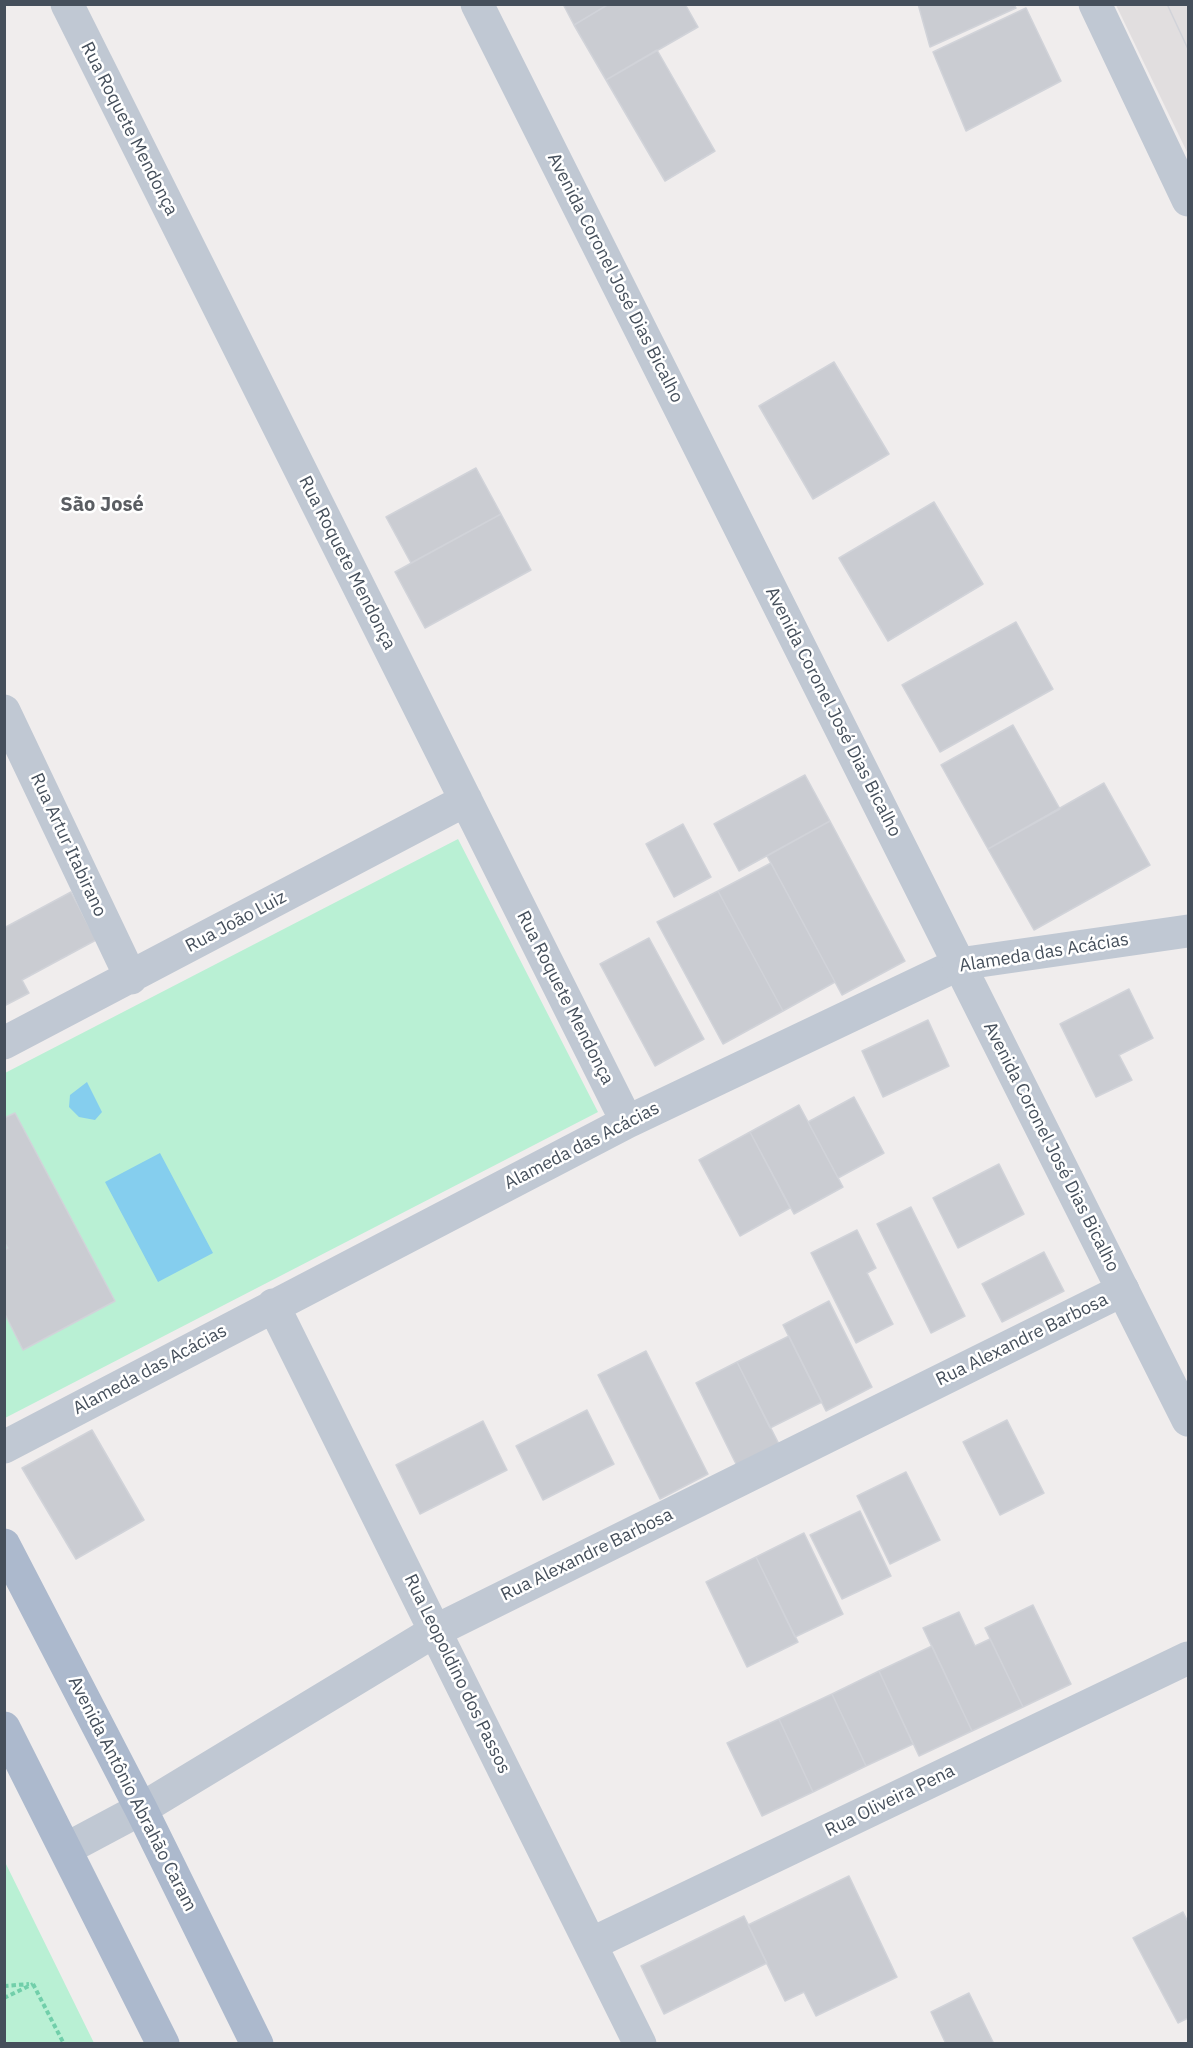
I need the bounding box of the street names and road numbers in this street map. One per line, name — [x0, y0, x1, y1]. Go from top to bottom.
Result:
street label: Rua Roquete Mendonça — [76, 39, 182, 219]
street label: Avenida Coronel José Dias Bicalho — [542, 150, 688, 406]
street label: Rua Roquete Mendonça — [294, 473, 400, 653]
street label: Avenida Coronel José Dias Bicalho — [760, 584, 906, 840]
street label: Rua Artur Itabirano — [25, 770, 111, 920]
street label: Rua João Luiz — [182, 886, 290, 958]
street label: Rua Roquete Mendonça — [512, 908, 618, 1088]
street label: Alameda das Acácias — [958, 929, 1130, 977]
street label: Avenida Coronel José Dias Bicalho — [978, 1019, 1124, 1275]
street label: Alameda das Acácias — [501, 1098, 663, 1194]
street label: Rua Alexandre Barbosa — [932, 1289, 1112, 1391]
street label: Alameda das Acácias — [69, 1320, 231, 1420]
street label: Rua Alexandre Barbosa — [497, 1504, 677, 1606]
street label: Rua Leopoldino dos Passos — [399, 1571, 515, 1777]
street label: Avenida Antônio Abrahão Caram — [63, 1673, 201, 1915]
street label: Rua Oliveira Pena — [822, 1760, 958, 1842]

